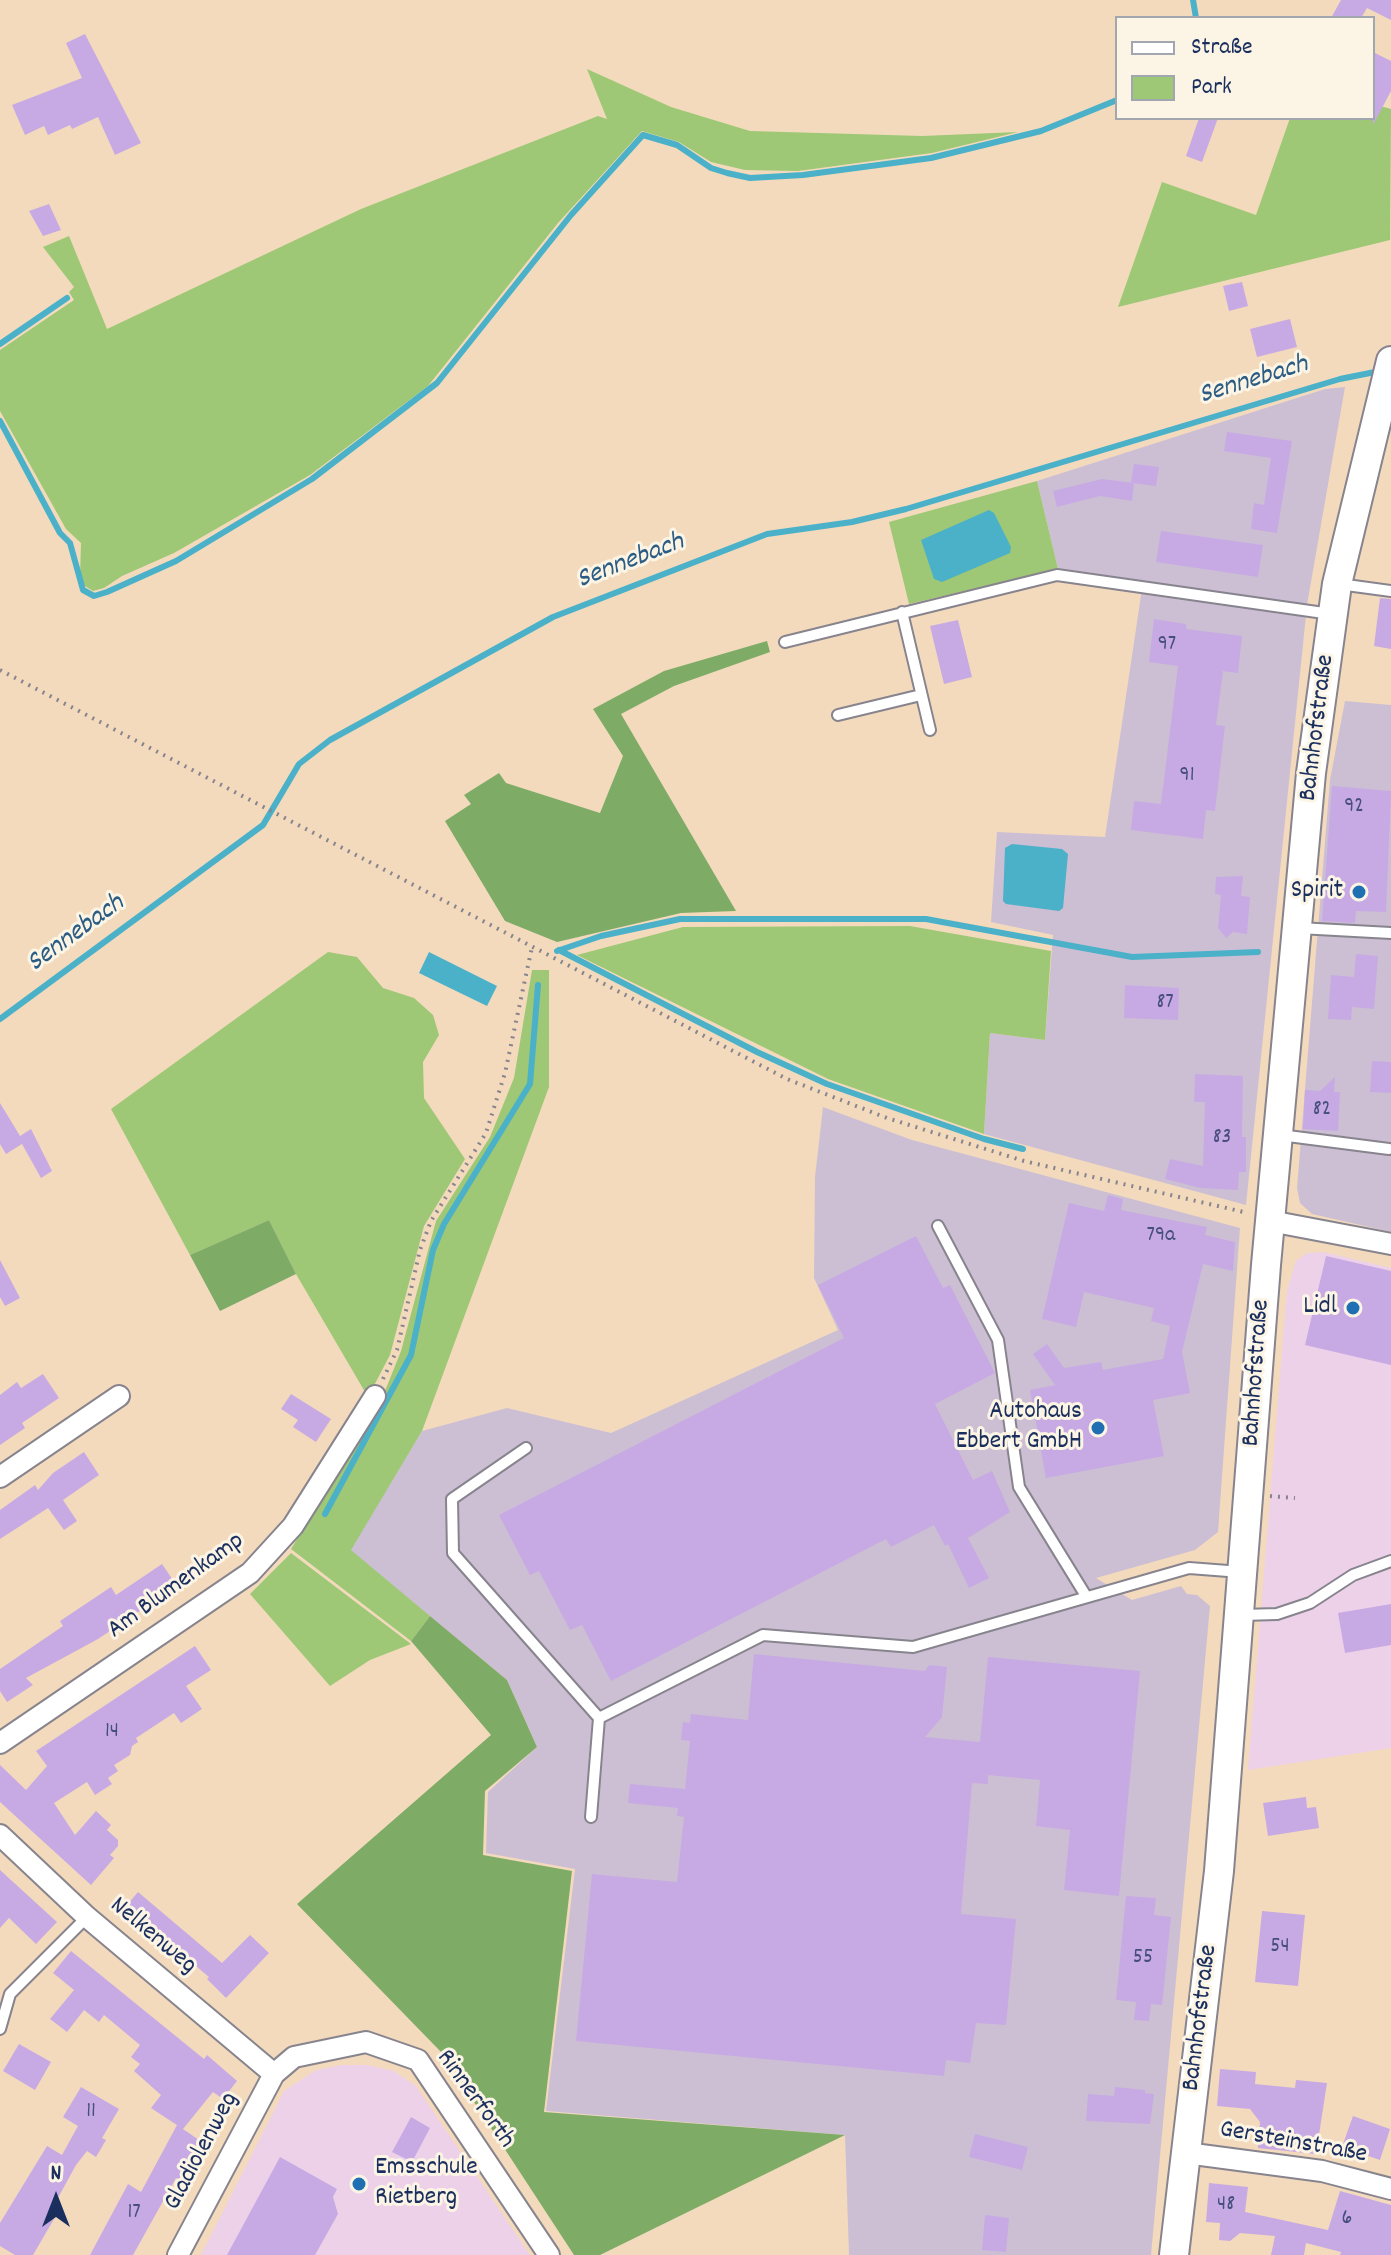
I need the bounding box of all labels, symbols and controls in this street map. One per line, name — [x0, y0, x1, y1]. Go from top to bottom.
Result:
legend — [1115, 16, 1375, 120]
text: Straße — [1191, 31, 1253, 65]
text: Park — [1191, 71, 1232, 105]
water label: Sennebach — [1195, 350, 1313, 414]
water label: Sennebach — [573, 527, 689, 599]
house number: 97 — [1158, 633, 1176, 659]
street label: Bahnhofstraße — [1295, 653, 1343, 803]
house number: 91 — [1180, 764, 1194, 790]
house number: 92 — [1344, 795, 1364, 821]
place label: Spirit — [1291, 876, 1343, 908]
marker: Spirit — [1350, 883, 1368, 901]
water label: Sennebach — [22, 888, 132, 982]
house number: 87 — [1156, 991, 1174, 1017]
house number: 82 — [1313, 1098, 1331, 1124]
house number: 83 — [1213, 1126, 1231, 1152]
house number: 79a — [1147, 1224, 1175, 1250]
place label: Lidl — [1303, 1292, 1337, 1324]
street label: Bahnhofstraße — [1237, 1298, 1279, 1448]
marker: Lidl — [1344, 1299, 1362, 1317]
place label: Autohaus Ebbert GmbH — [955, 1397, 1082, 1458]
marker: Autohaus Ebbert GmbH — [1089, 1419, 1107, 1437]
street label: Am Blumenkamp — [102, 1527, 252, 1647]
house number: 14 — [105, 1720, 119, 1746]
street label: Nelkenweg — [102, 1892, 202, 1982]
house number: 54 — [1270, 1935, 1290, 1961]
street label: Bahnhofstraße — [1178, 1943, 1226, 2093]
house number: 55 — [1133, 1946, 1153, 1972]
street label: Rinnerforth — [428, 2045, 520, 2155]
street label: Gladiolenweg — [159, 2088, 247, 2216]
house number: 11 — [86, 2100, 96, 2126]
street label: Gersteinstraße — [1217, 2116, 1369, 2172]
place label: Emsschule Rietberg — [375, 2153, 478, 2214]
north arrow — [16, 2159, 96, 2239]
text: N — [51, 2159, 61, 2190]
marker: Emsschule Rietberg — [350, 2175, 368, 2193]
house number: 48 — [1217, 2193, 1235, 2219]
house number: 17 — [127, 2201, 141, 2227]
house number: 6 — [1342, 2207, 1352, 2233]

